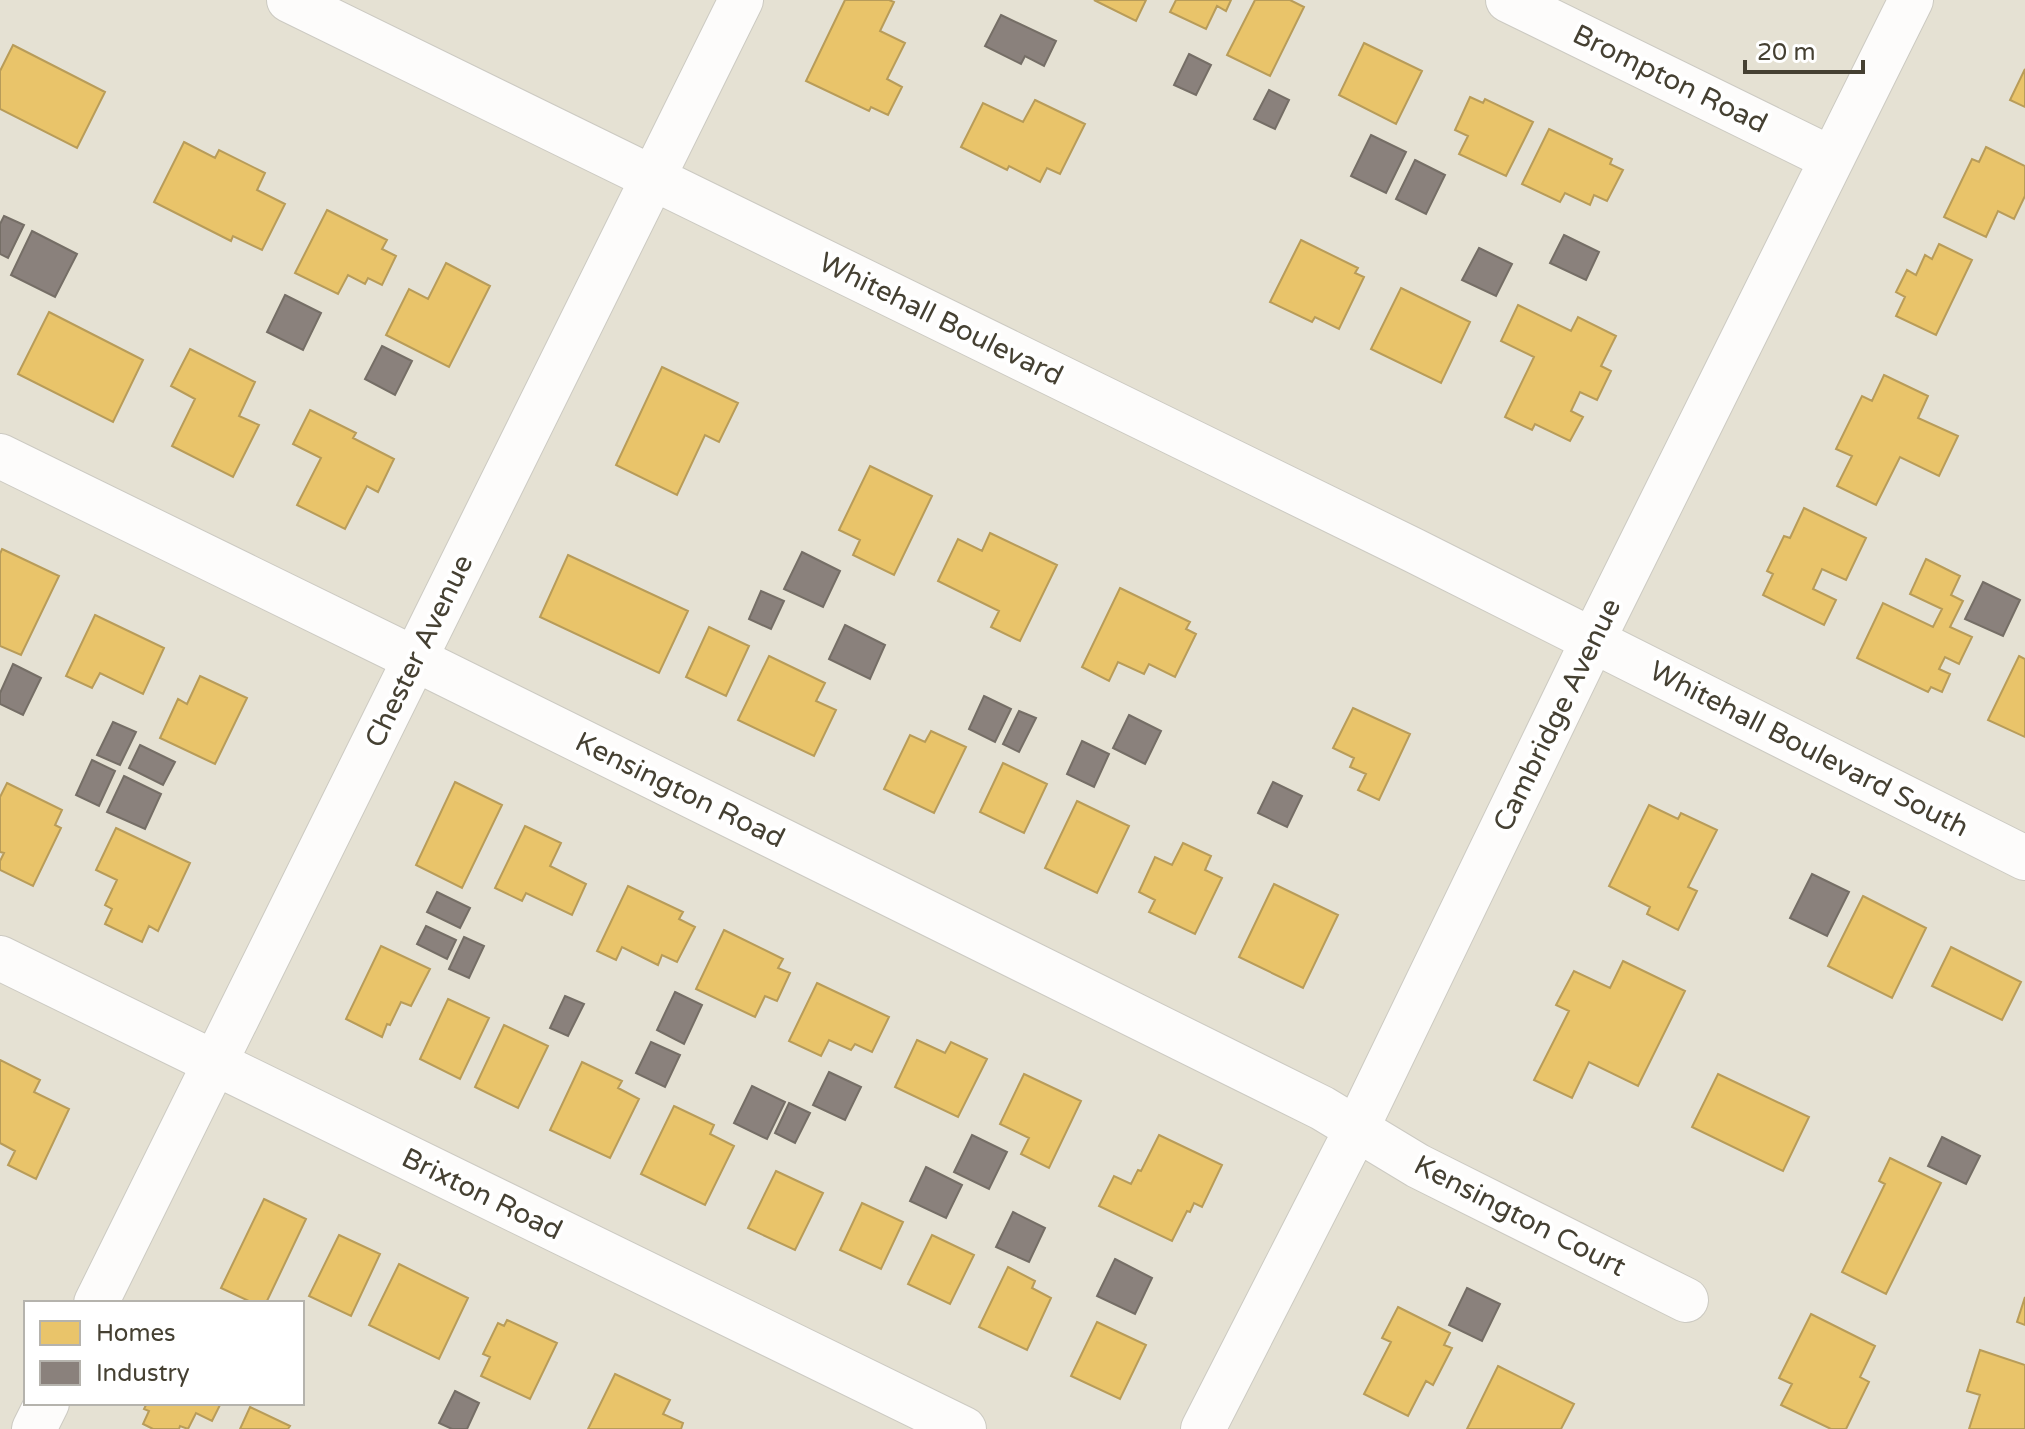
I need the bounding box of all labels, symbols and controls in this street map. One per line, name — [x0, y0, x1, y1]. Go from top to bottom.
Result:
street label: Brompton Road — [1567, 17, 1773, 141]
scale bar — [1745, 24, 1863, 74]
text: 20 m — [1757, 38, 1815, 67]
street label: Whitehall Boulevard — [814, 245, 1068, 393]
street label: Chester Avenue — [358, 549, 480, 753]
street label: Cambridge Avenue — [1486, 593, 1628, 837]
street label: Whitehall Boulevard South — [1644, 654, 1974, 844]
street label: Kensington Road — [570, 725, 790, 855]
street label: Brixton Road — [396, 1141, 568, 1247]
street label: Kensington Court — [1408, 1148, 1632, 1284]
legend — [24, 1301, 304, 1405]
text: Homes — [96, 1319, 176, 1348]
text: Industry — [96, 1359, 190, 1388]

